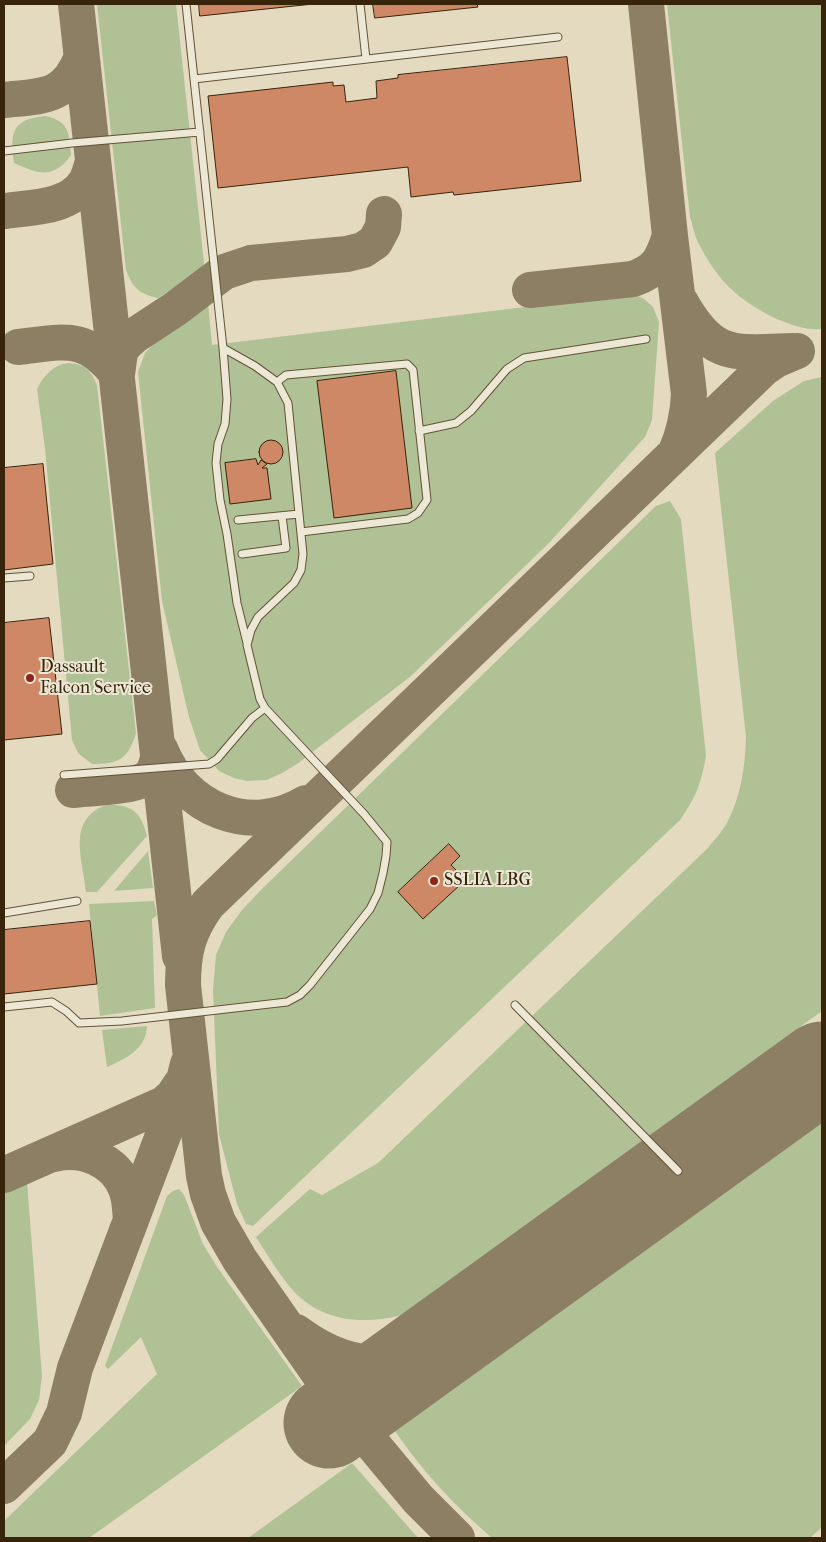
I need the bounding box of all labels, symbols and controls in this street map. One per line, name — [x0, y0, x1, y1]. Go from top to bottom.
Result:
place label: Dassault Falcon Service — [40, 657, 151, 700]
marker: Dassault Falcon Service — [24, 672, 36, 684]
place label: SSLIA LBG — [444, 870, 531, 892]
marker: SSLIA LBG — [428, 875, 440, 887]

